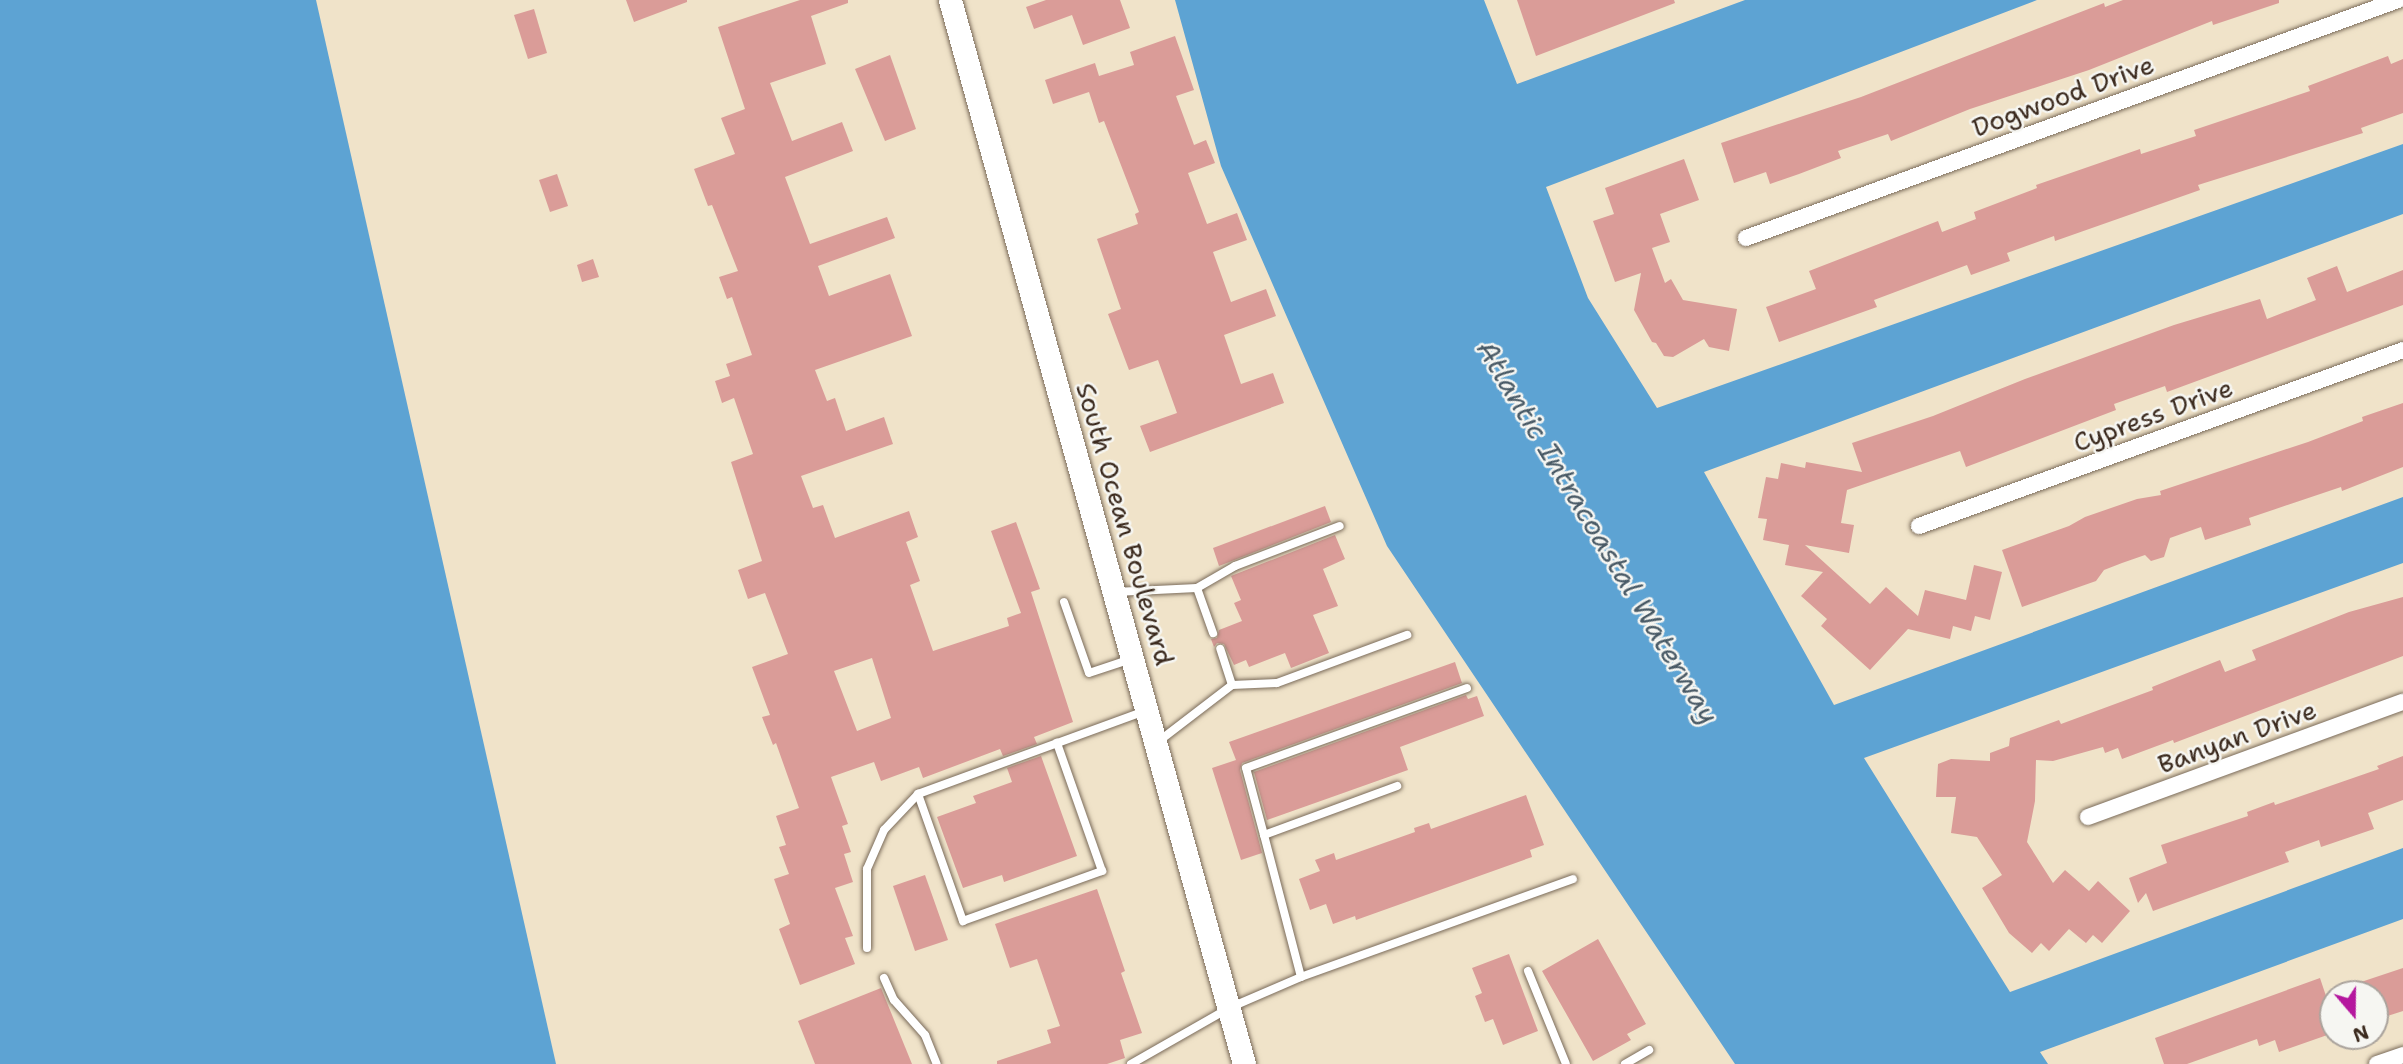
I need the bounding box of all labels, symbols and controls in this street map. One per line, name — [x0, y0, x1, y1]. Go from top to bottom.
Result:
street label: Dogwood Drive — [1968, 49, 2158, 143]
water label: Atlantic Intracoastal Waterway — [1470, 334, 1726, 730]
street label: Cypress Drive — [2069, 372, 2237, 458]
street label: South Ocean Boulevard — [1070, 379, 1180, 669]
street label: Banyan Drive — [2153, 694, 2321, 780]
north arrow — [2319, 980, 2389, 1050]
text: N — [2349, 1019, 2372, 1048]

